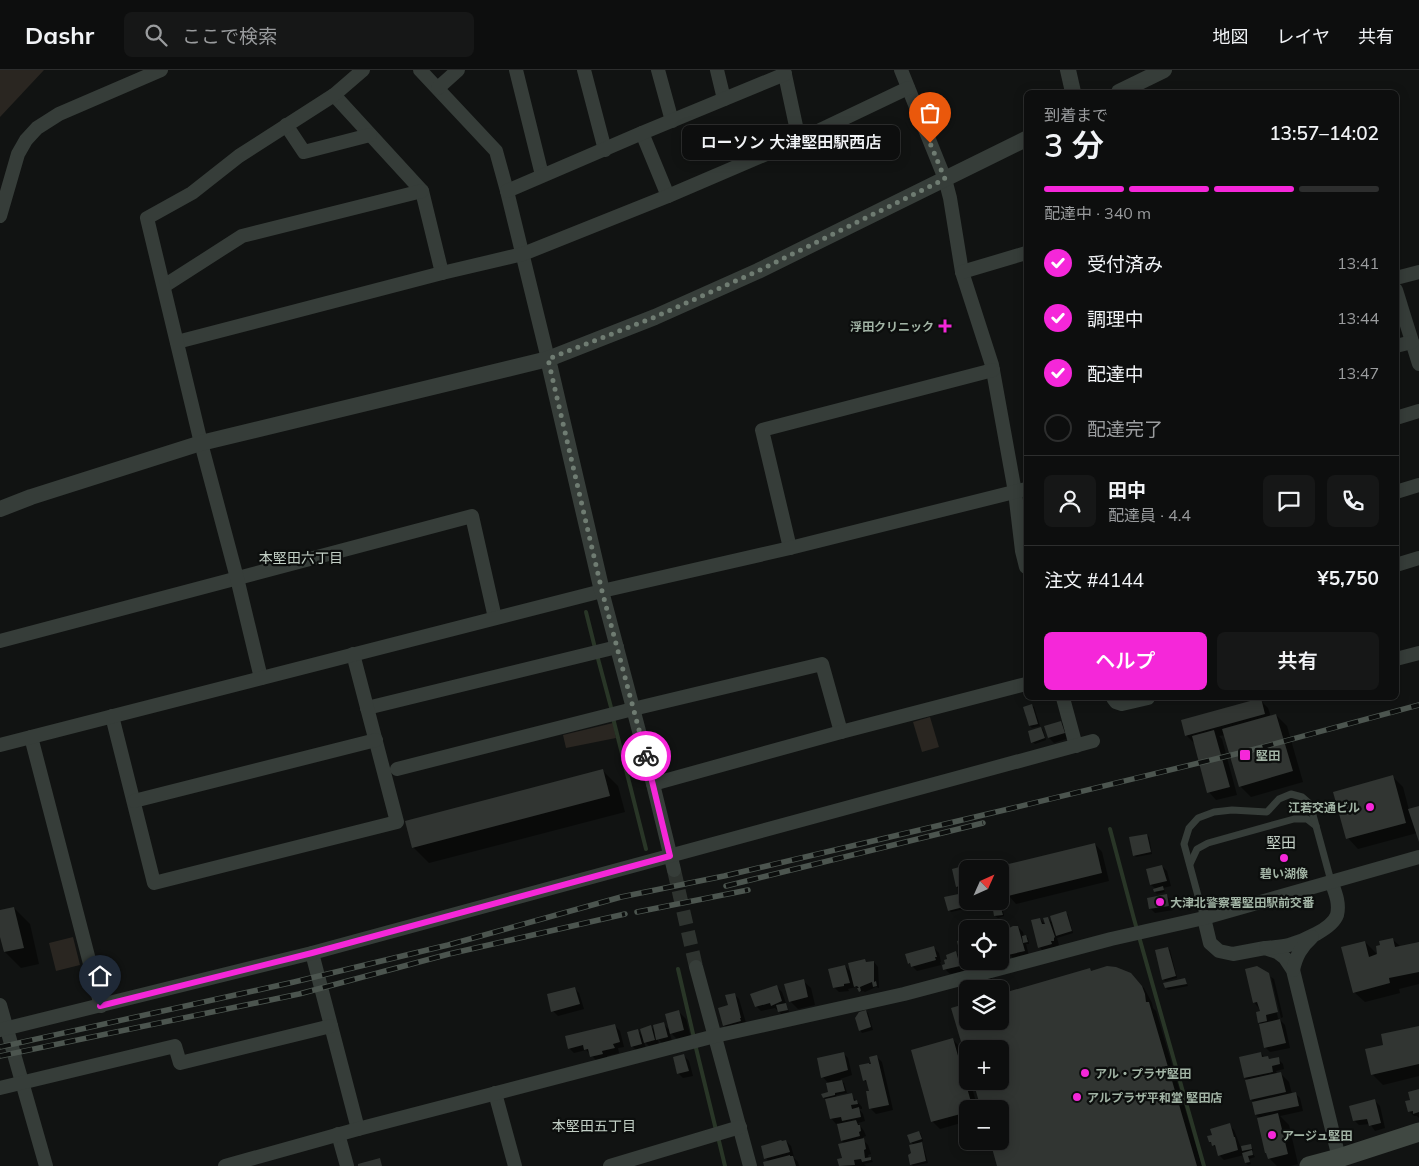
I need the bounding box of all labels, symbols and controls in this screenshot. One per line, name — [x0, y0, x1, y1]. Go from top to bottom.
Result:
search box — [124, 12, 474, 57]
text: Dashr — [25, 20, 94, 50]
icon: search — [142, 21, 170, 49]
text: ここで検索 — [182, 24, 277, 48]
text: 地図 — [1213, 25, 1249, 48]
text: レイヤ — [1277, 25, 1330, 48]
text: 共有 — [1358, 25, 1394, 48]
pin — [909, 92, 951, 143]
icon: bag — [916, 99, 944, 127]
text: 到着まで — [1044, 105, 1108, 125]
text: 13:57–14:02 — [1269, 121, 1379, 145]
text: 3 分 — [1044, 125, 1104, 165]
callout: ローソン 大津堅田駅西店 — [682, 126, 900, 160]
text: ローソン 大津堅田駅西店 — [701, 132, 881, 152]
text: 配達中 · 340 m — [1044, 203, 1151, 223]
icon: check — [1044, 249, 1072, 277]
text: 受付済み — [1087, 252, 1163, 276]
text: 13:41 — [1337, 253, 1379, 273]
icon: check — [1044, 304, 1072, 332]
text: 調理中 — [1087, 307, 1144, 331]
text: 13:44 — [1337, 308, 1379, 328]
place label: 浮田クリニック — [850, 319, 934, 334]
marker: 浮田クリニック — [938, 319, 952, 333]
icon: check — [1044, 359, 1072, 387]
text: 配達中 — [1087, 362, 1144, 386]
text: 13:47 — [1337, 363, 1379, 383]
text: 配達完了 — [1087, 417, 1163, 441]
button: person — [1044, 475, 1096, 527]
button: chat — [1263, 475, 1315, 527]
button: phone — [1327, 475, 1379, 527]
text: 田中 — [1108, 478, 1146, 502]
text: 配達員 · 4.4 — [1108, 505, 1191, 525]
district label: 本堅田六丁目 — [259, 549, 343, 567]
text: ¥5,750 — [1317, 566, 1379, 590]
text: 注文 #4144 — [1044, 568, 1144, 592]
button: ヘルプ — [1044, 632, 1207, 690]
button: 共有 — [1217, 632, 1379, 690]
courier — [621, 731, 671, 781]
icon: bike — [632, 742, 660, 770]
marker: 堅田 — [1238, 748, 1252, 762]
place label: 堅田 — [1256, 748, 1280, 763]
place label: 江若交通ビル — [1288, 800, 1360, 815]
marker: 江若交通ビル — [1364, 801, 1376, 813]
district label: 堅田 — [1266, 833, 1296, 852]
marker: 碧い湖像 — [1278, 852, 1290, 864]
north arrow — [959, 860, 1009, 910]
map controls — [959, 860, 1009, 1150]
place label: 碧い湖像 — [1260, 866, 1308, 881]
place label: 大津北警察署堅田駅前交番 — [1170, 895, 1315, 910]
marker: 大津北警察署堅田駅前交番 — [1154, 896, 1166, 908]
button: locate — [959, 920, 1009, 970]
pin — [79, 955, 121, 1006]
icon: home — [86, 962, 114, 990]
button: layers — [959, 980, 1009, 1030]
button: + — [959, 1040, 1009, 1090]
place label: アル・プラザ堅田 — [1095, 1066, 1191, 1081]
marker: アル・プラザ堅田 — [1079, 1067, 1091, 1079]
place label: アルプラザ平和堂 堅田店 — [1087, 1090, 1222, 1105]
marker: アルプラザ平和堂 堅田店 — [1071, 1091, 1083, 1103]
button: − — [959, 1100, 1009, 1150]
district label: 本堅田五丁目 — [552, 1117, 636, 1135]
place label: アージュ堅田 — [1282, 1128, 1352, 1143]
marker: アージュ堅田 — [1266, 1129, 1278, 1141]

